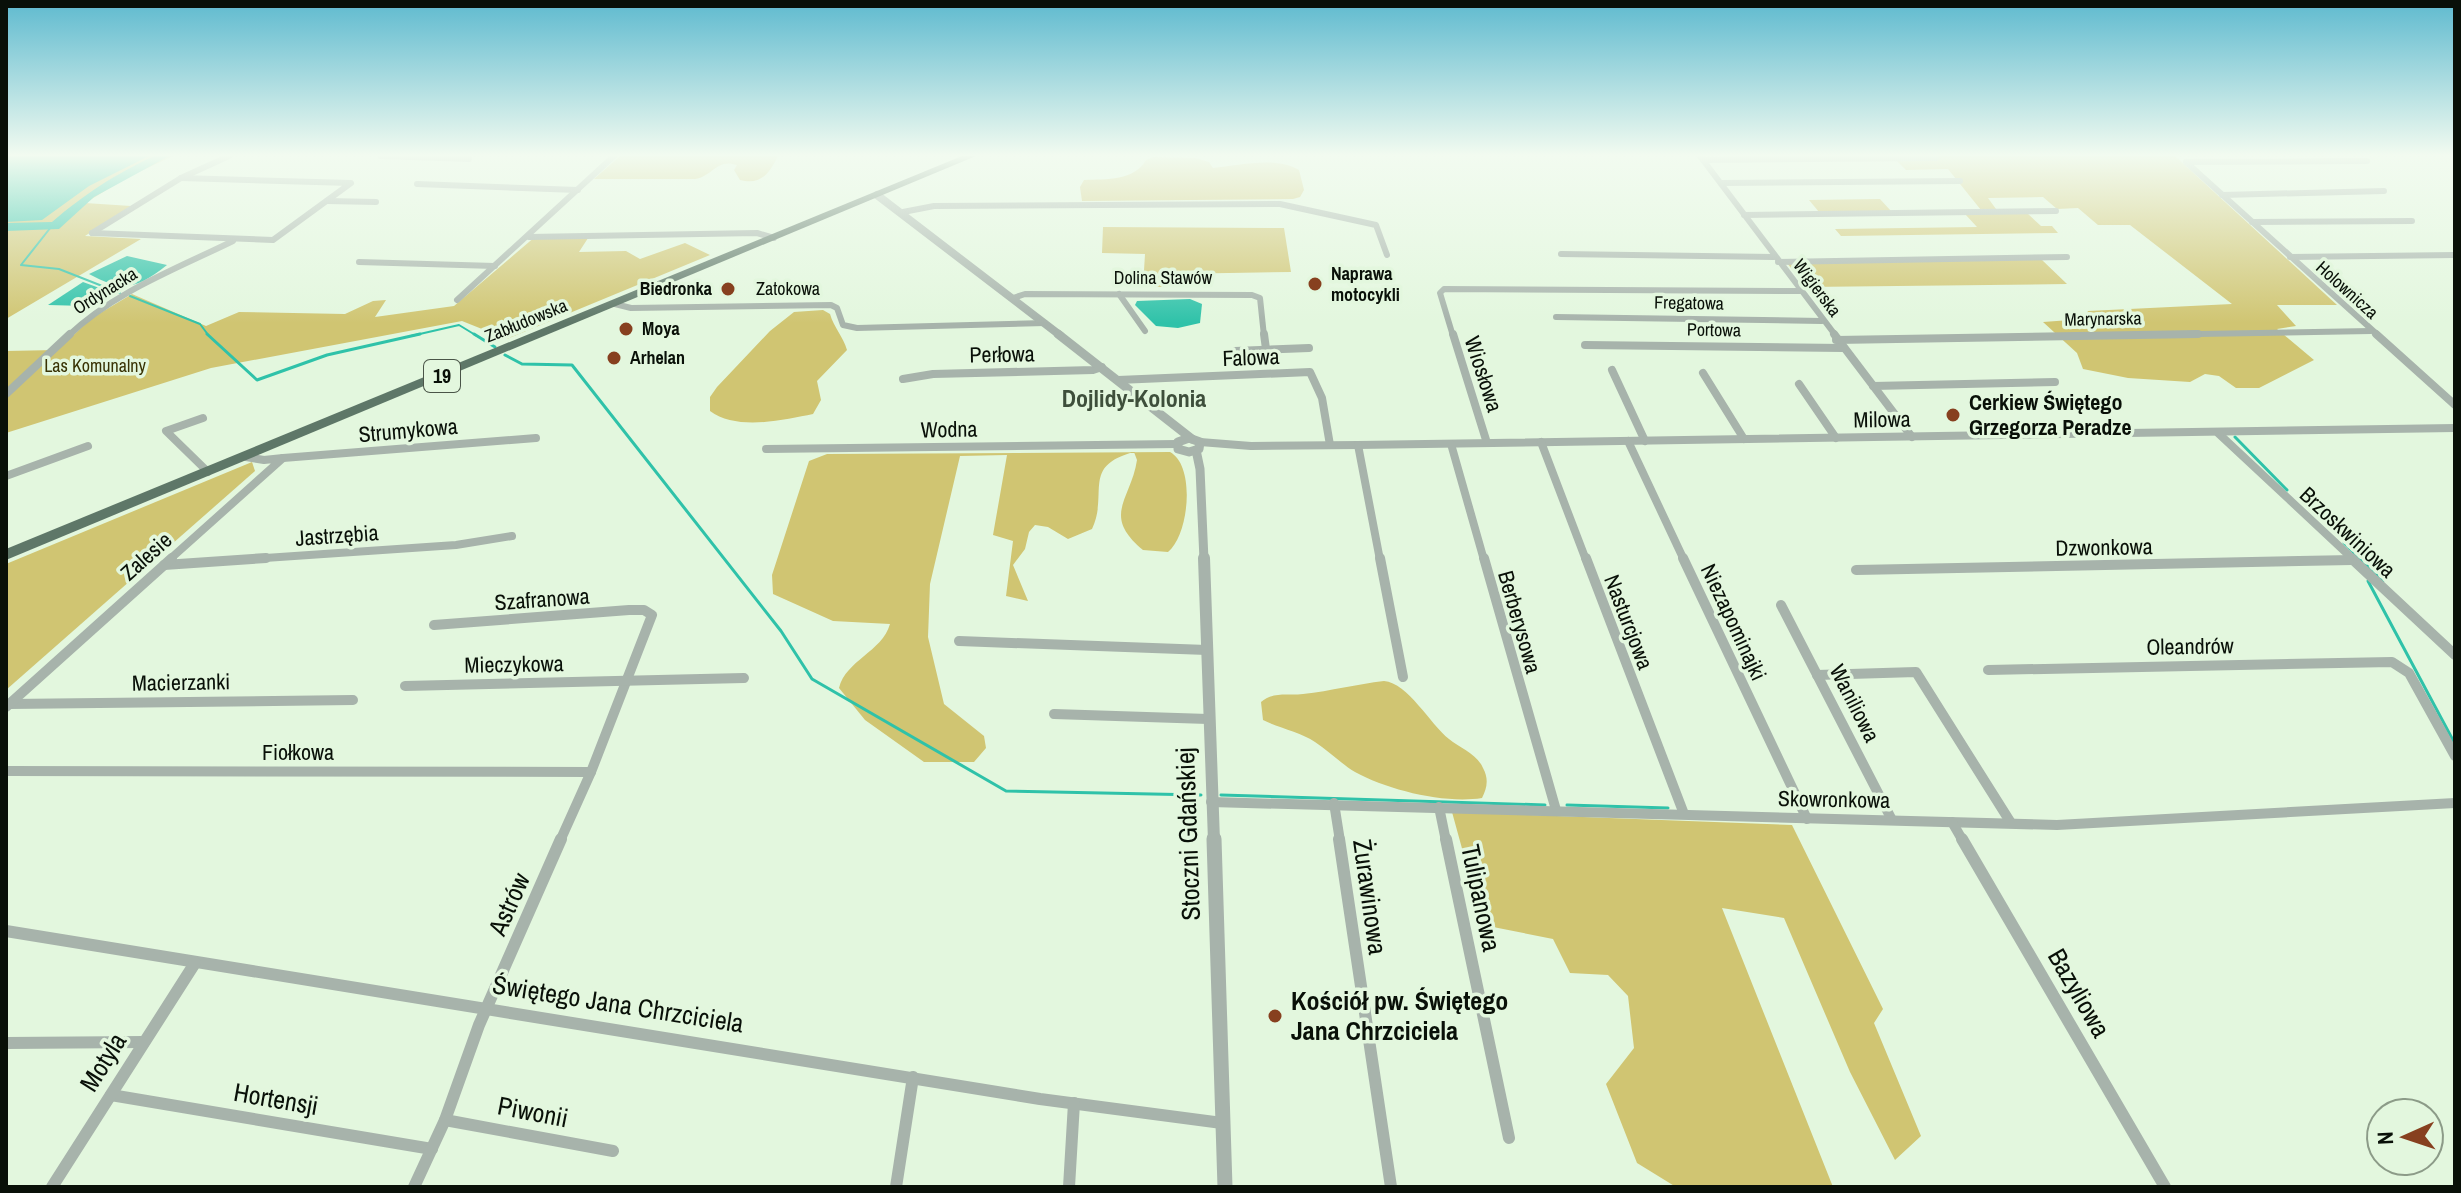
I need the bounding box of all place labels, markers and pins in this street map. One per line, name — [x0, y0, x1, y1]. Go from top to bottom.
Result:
place label: Naprawa motocykli — [1331, 261, 1400, 307]
marker: Naprawa motocykli — [1306, 275, 1324, 293]
place label: Biedronka — [640, 276, 713, 301]
marker: Biedronka — [719, 280, 737, 298]
place label: Moya — [642, 316, 681, 341]
marker: Moya — [617, 320, 635, 338]
place label: Arhelan — [630, 345, 685, 370]
marker: Arhelan — [605, 349, 623, 367]
place label: Cerkiew Świętego Grzegorza Peradze — [1969, 387, 2131, 442]
marker: Cerkiew Świętego Grzegorza Peradze — [1944, 406, 1962, 424]
place label: Kościół pw. Świętego Jana Chrzciciela — [1291, 983, 1508, 1048]
marker: Kościół pw. Świętego Jana Chrzciciela — [1266, 1007, 1284, 1025]

